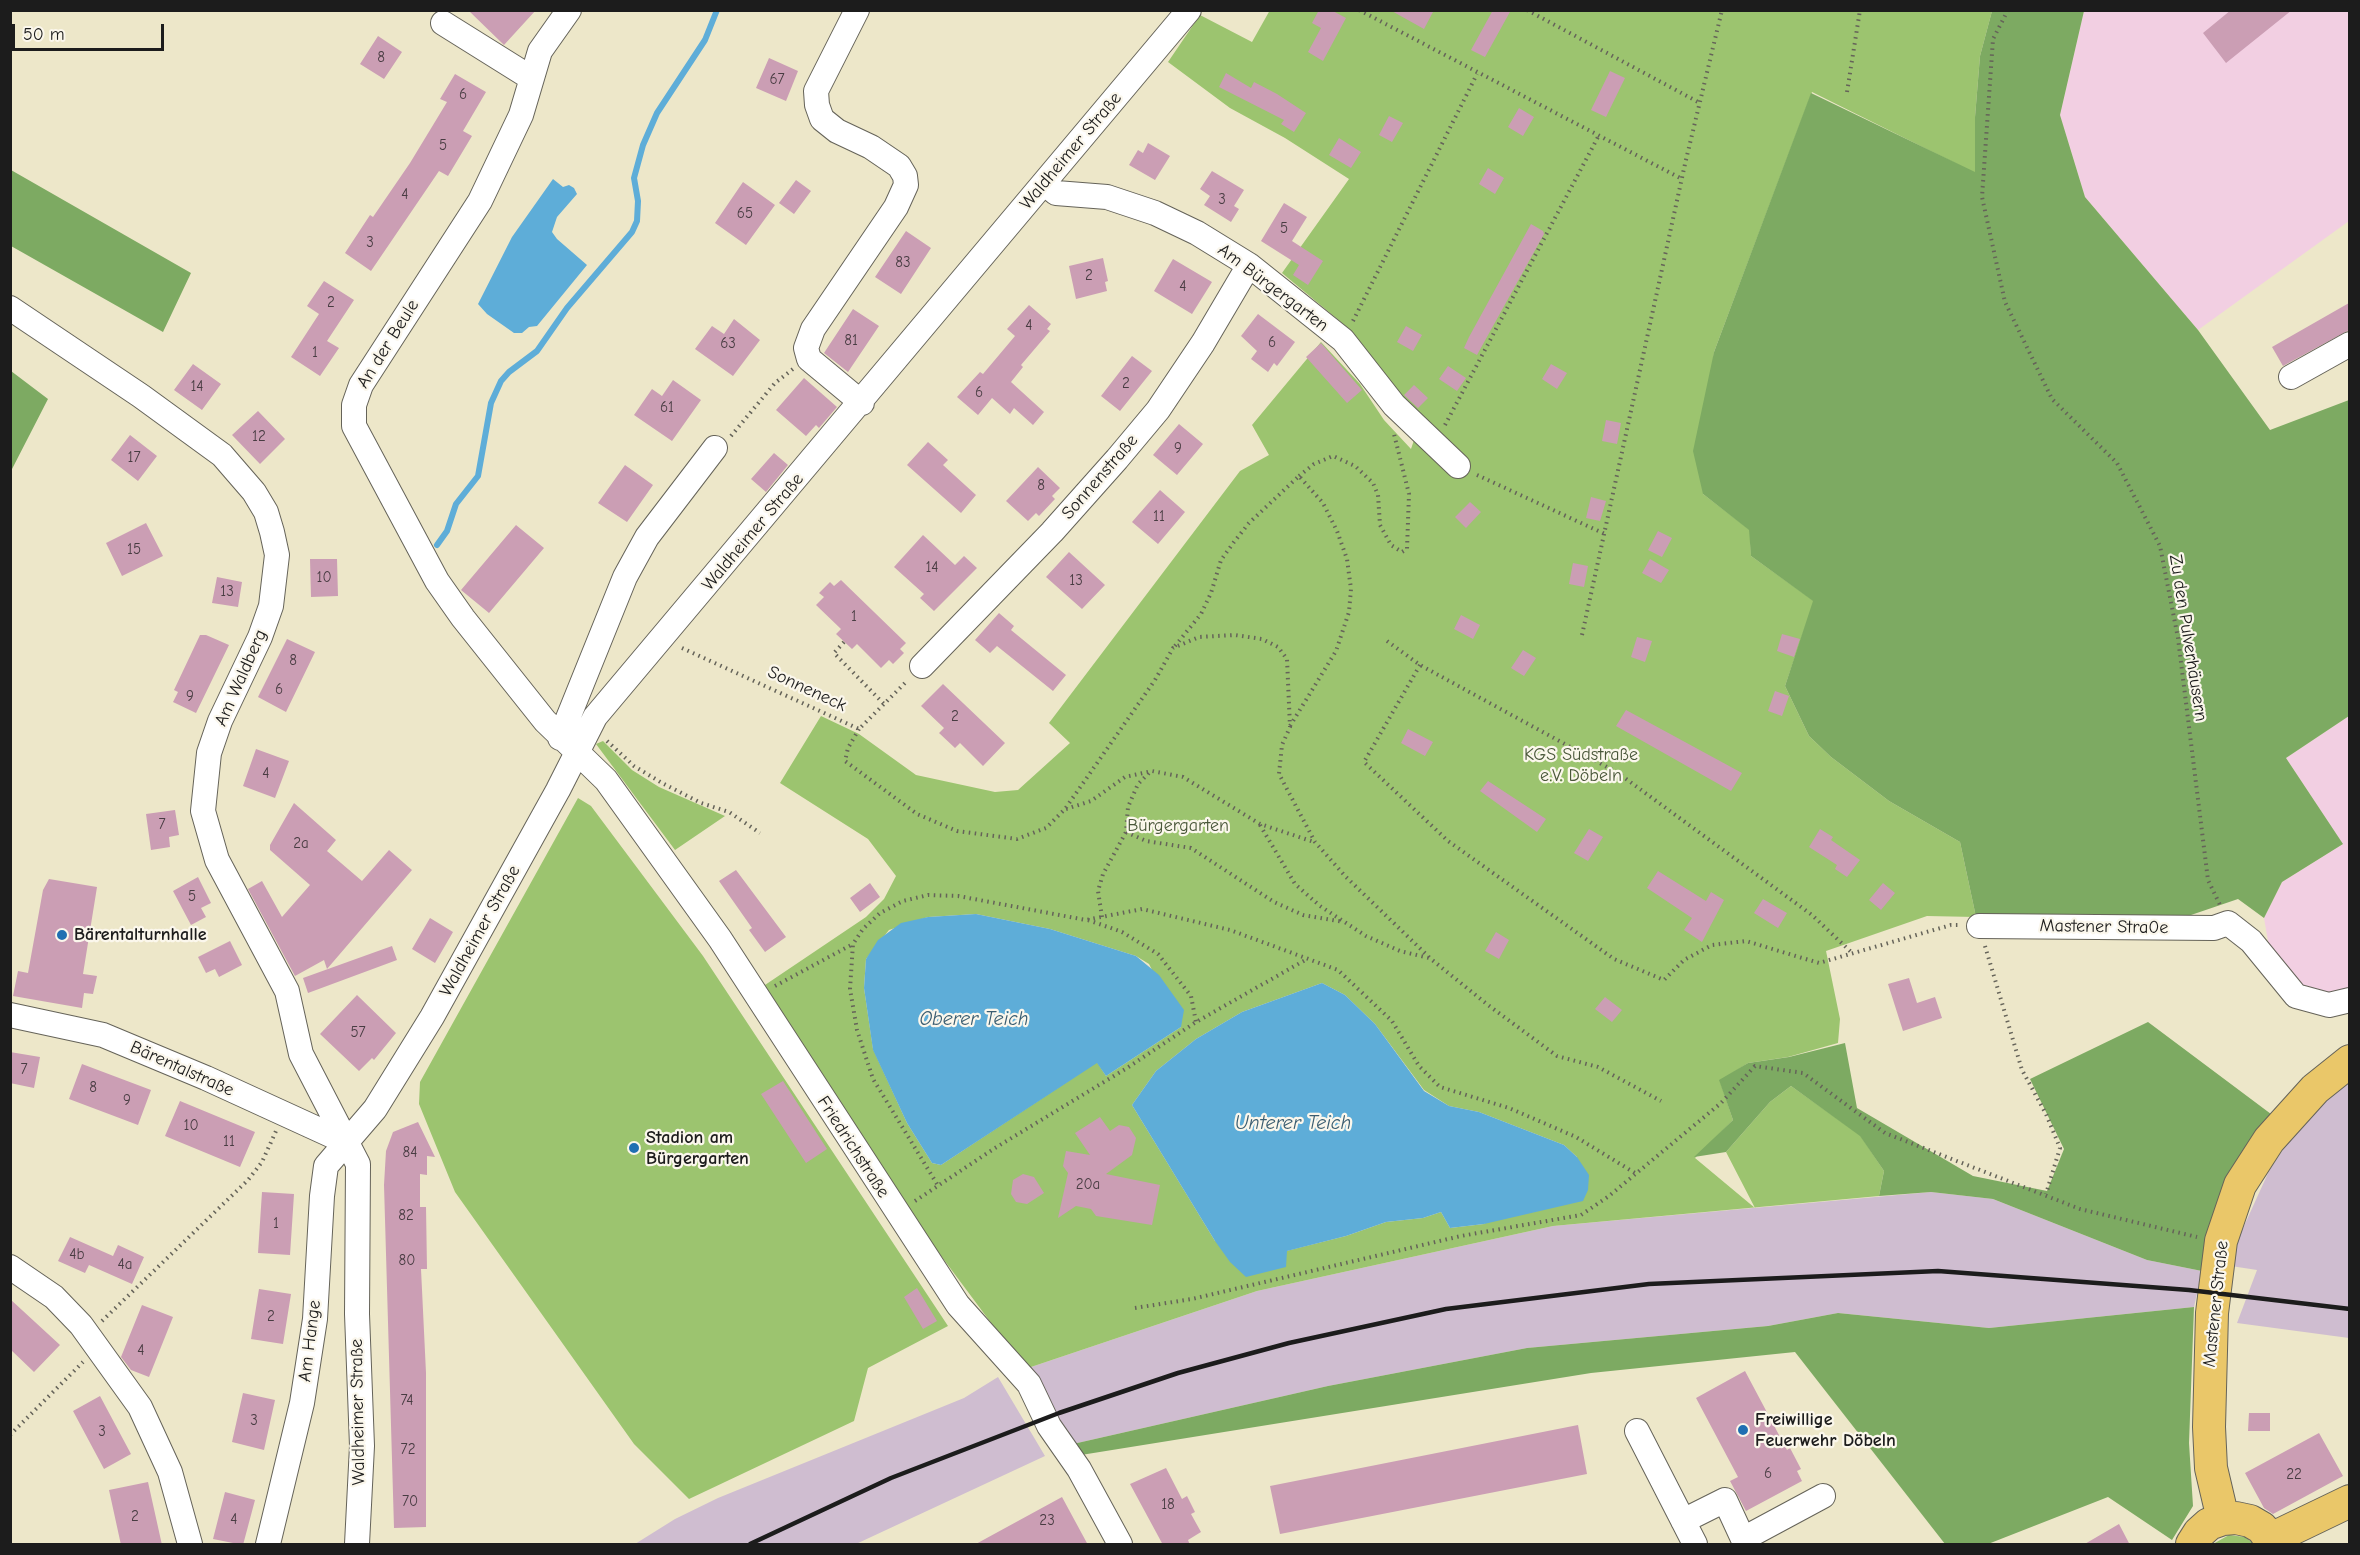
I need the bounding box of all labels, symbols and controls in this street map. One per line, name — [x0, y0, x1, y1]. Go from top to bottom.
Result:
scale bar — [15, 12, 166, 50]
text: 50 m — [23, 24, 65, 45]
house number: 8 — [377, 49, 385, 67]
house number: 67 — [769, 71, 785, 89]
house number: 6 — [459, 86, 467, 104]
street label: Waldheimer Straße — [1016, 88, 1126, 214]
house number: 5 — [439, 137, 447, 155]
house number: 4 — [401, 186, 409, 204]
house number: 3 — [1218, 191, 1226, 209]
house number: 65 — [737, 205, 753, 223]
house number: 5 — [1280, 220, 1288, 238]
house number: 3 — [366, 234, 374, 252]
street label: Am Bürgergarten — [1213, 239, 1333, 337]
house number: 83 — [895, 254, 911, 272]
house number: 2 — [1085, 267, 1093, 285]
house number: 4 — [1179, 278, 1187, 296]
house number: 2 — [327, 294, 335, 312]
street label: An der Beule — [352, 296, 424, 392]
house number: 4 — [1025, 317, 1033, 335]
house number: 81 — [844, 332, 858, 350]
house number: 6 — [1268, 334, 1276, 352]
house number: 63 — [720, 335, 736, 353]
house number: 1 — [312, 344, 318, 362]
house number: 2 — [1122, 375, 1130, 393]
house number: 14 — [190, 378, 204, 396]
house number: 6 — [975, 384, 983, 402]
house number: 61 — [660, 399, 674, 417]
house number: 12 — [252, 428, 266, 446]
street label: Sonnenstraße — [1057, 430, 1143, 524]
house number: 9 — [1174, 440, 1182, 458]
house number: 17 — [127, 449, 141, 467]
street label: Waldheimer Straße — [698, 469, 808, 595]
house number: 8 — [1037, 477, 1045, 495]
house number: 11 — [1153, 508, 1165, 526]
house number: 15 — [127, 541, 141, 559]
street label: Zu den Pulverhäusern — [2164, 553, 2212, 723]
house number: 14 — [925, 559, 939, 577]
house number: 10 — [316, 569, 332, 587]
house number: 13 — [1069, 572, 1083, 590]
house number: 13 — [220, 583, 234, 601]
house number: 1 — [851, 608, 857, 626]
street label: Am Waldberg — [210, 626, 272, 730]
house number: 8 — [289, 652, 297, 670]
street label: Sonneneck — [764, 661, 850, 717]
house number: 6 — [275, 681, 283, 699]
house number: 9 — [186, 688, 194, 706]
house number: 2 — [951, 708, 959, 726]
park label: KGS Südstraße e.V. Döbeln — [1524, 744, 1638, 786]
house number: 4 — [262, 765, 270, 783]
park label: Bürgergarten — [1127, 815, 1229, 837]
house number: 7 — [158, 816, 166, 834]
house number: 2a — [293, 835, 309, 853]
street label: Waldheimer Straße — [435, 862, 525, 1000]
house number: 5 — [188, 888, 196, 906]
street label: Mastener Stra0e — [2039, 915, 2169, 939]
place label: Bärentalturnhalle — [74, 924, 207, 946]
marker: Bärentalturnhalle — [55, 928, 69, 942]
water label: Oberer Teich — [919, 1007, 1029, 1031]
house number: 57 — [350, 1024, 366, 1042]
street label: Bärentalstraße — [127, 1037, 237, 1101]
house number: 7 — [20, 1061, 28, 1079]
house number: 8 — [89, 1079, 97, 1097]
house number: 9 — [123, 1092, 131, 1110]
street label: Friedrichstraße — [812, 1092, 894, 1202]
water label: Unterer Teich — [1235, 1111, 1351, 1135]
house number: 10 — [183, 1117, 199, 1135]
place label: Stadion am Bürgergarten — [646, 1127, 749, 1170]
house number: 11 — [223, 1133, 235, 1151]
marker: Stadion am Bürgergarten — [627, 1141, 641, 1155]
house number: 84 — [403, 1144, 417, 1162]
house number: 20a — [1076, 1176, 1100, 1194]
house number: 82 — [398, 1207, 414, 1225]
house number: 1 — [273, 1215, 279, 1233]
street label: Mastener Straße — [2199, 1240, 2233, 1368]
house number: 4b — [69, 1246, 85, 1264]
house number: 80 — [399, 1252, 415, 1270]
house number: 4a — [118, 1256, 132, 1274]
street label: Am Hange — [294, 1299, 326, 1383]
house number: 2 — [267, 1308, 275, 1326]
street label: Waldheimer Straße — [346, 1339, 370, 1485]
house number: 4 — [137, 1342, 145, 1360]
house number: 74 — [400, 1392, 414, 1410]
place label: Freiwillige Feuerwehr Döbeln — [1755, 1409, 1896, 1452]
house number: 3 — [250, 1412, 258, 1430]
house number: 3 — [98, 1423, 106, 1441]
marker: Freiwillige Feuerwehr Döbeln — [1736, 1423, 1750, 1437]
house number: 72 — [401, 1441, 415, 1459]
house number: 6 — [1764, 1465, 1772, 1483]
house number: 22 — [2286, 1466, 2302, 1484]
house number: 70 — [402, 1493, 418, 1511]
house number: 18 — [1161, 1496, 1175, 1514]
house number: 2 — [131, 1508, 139, 1526]
house number: 4 — [230, 1511, 238, 1529]
house number: 23 — [1039, 1512, 1055, 1530]

